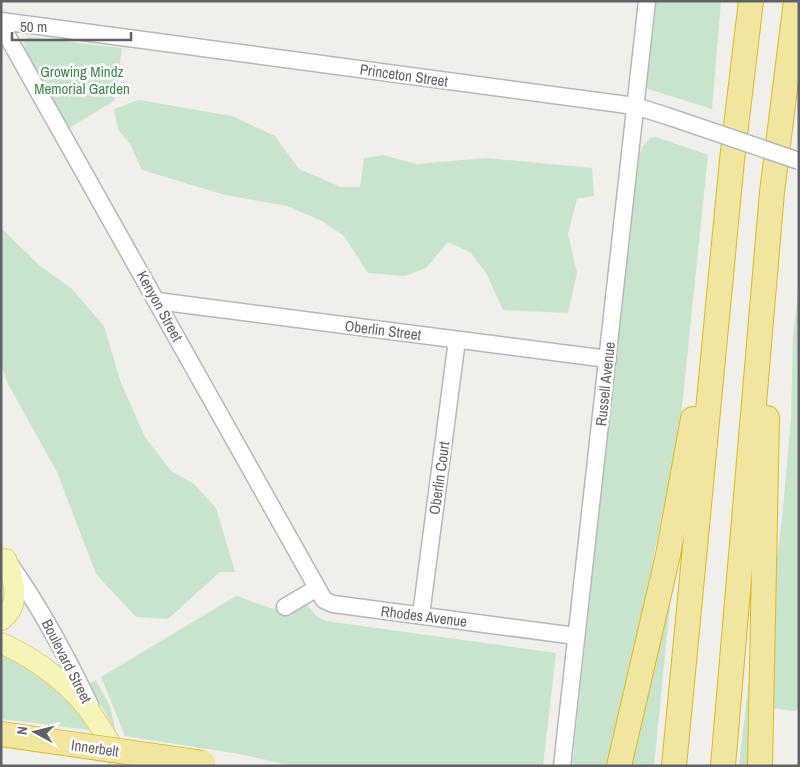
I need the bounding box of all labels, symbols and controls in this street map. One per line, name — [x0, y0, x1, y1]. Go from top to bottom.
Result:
scale bar — [12, 10, 131, 42]
text: 50 m — [20, 16, 47, 37]
street label: Princeton Street — [359, 58, 450, 92]
park label: Growing Mindz Memorial Garden — [34, 61, 130, 99]
street label: Kenyon Street — [132, 267, 188, 346]
street label: Oberlin Street — [344, 315, 423, 345]
street label: Russell Avenue — [590, 341, 620, 427]
street label: Oberlin Court — [423, 439, 455, 516]
street label: Rhodes Avenue — [380, 600, 468, 632]
street label: Boulevard Street — [37, 615, 97, 707]
north arrow — [10, 707, 60, 757]
text: N — [13, 725, 32, 736]
street label: Innerbelt — [70, 734, 121, 762]

